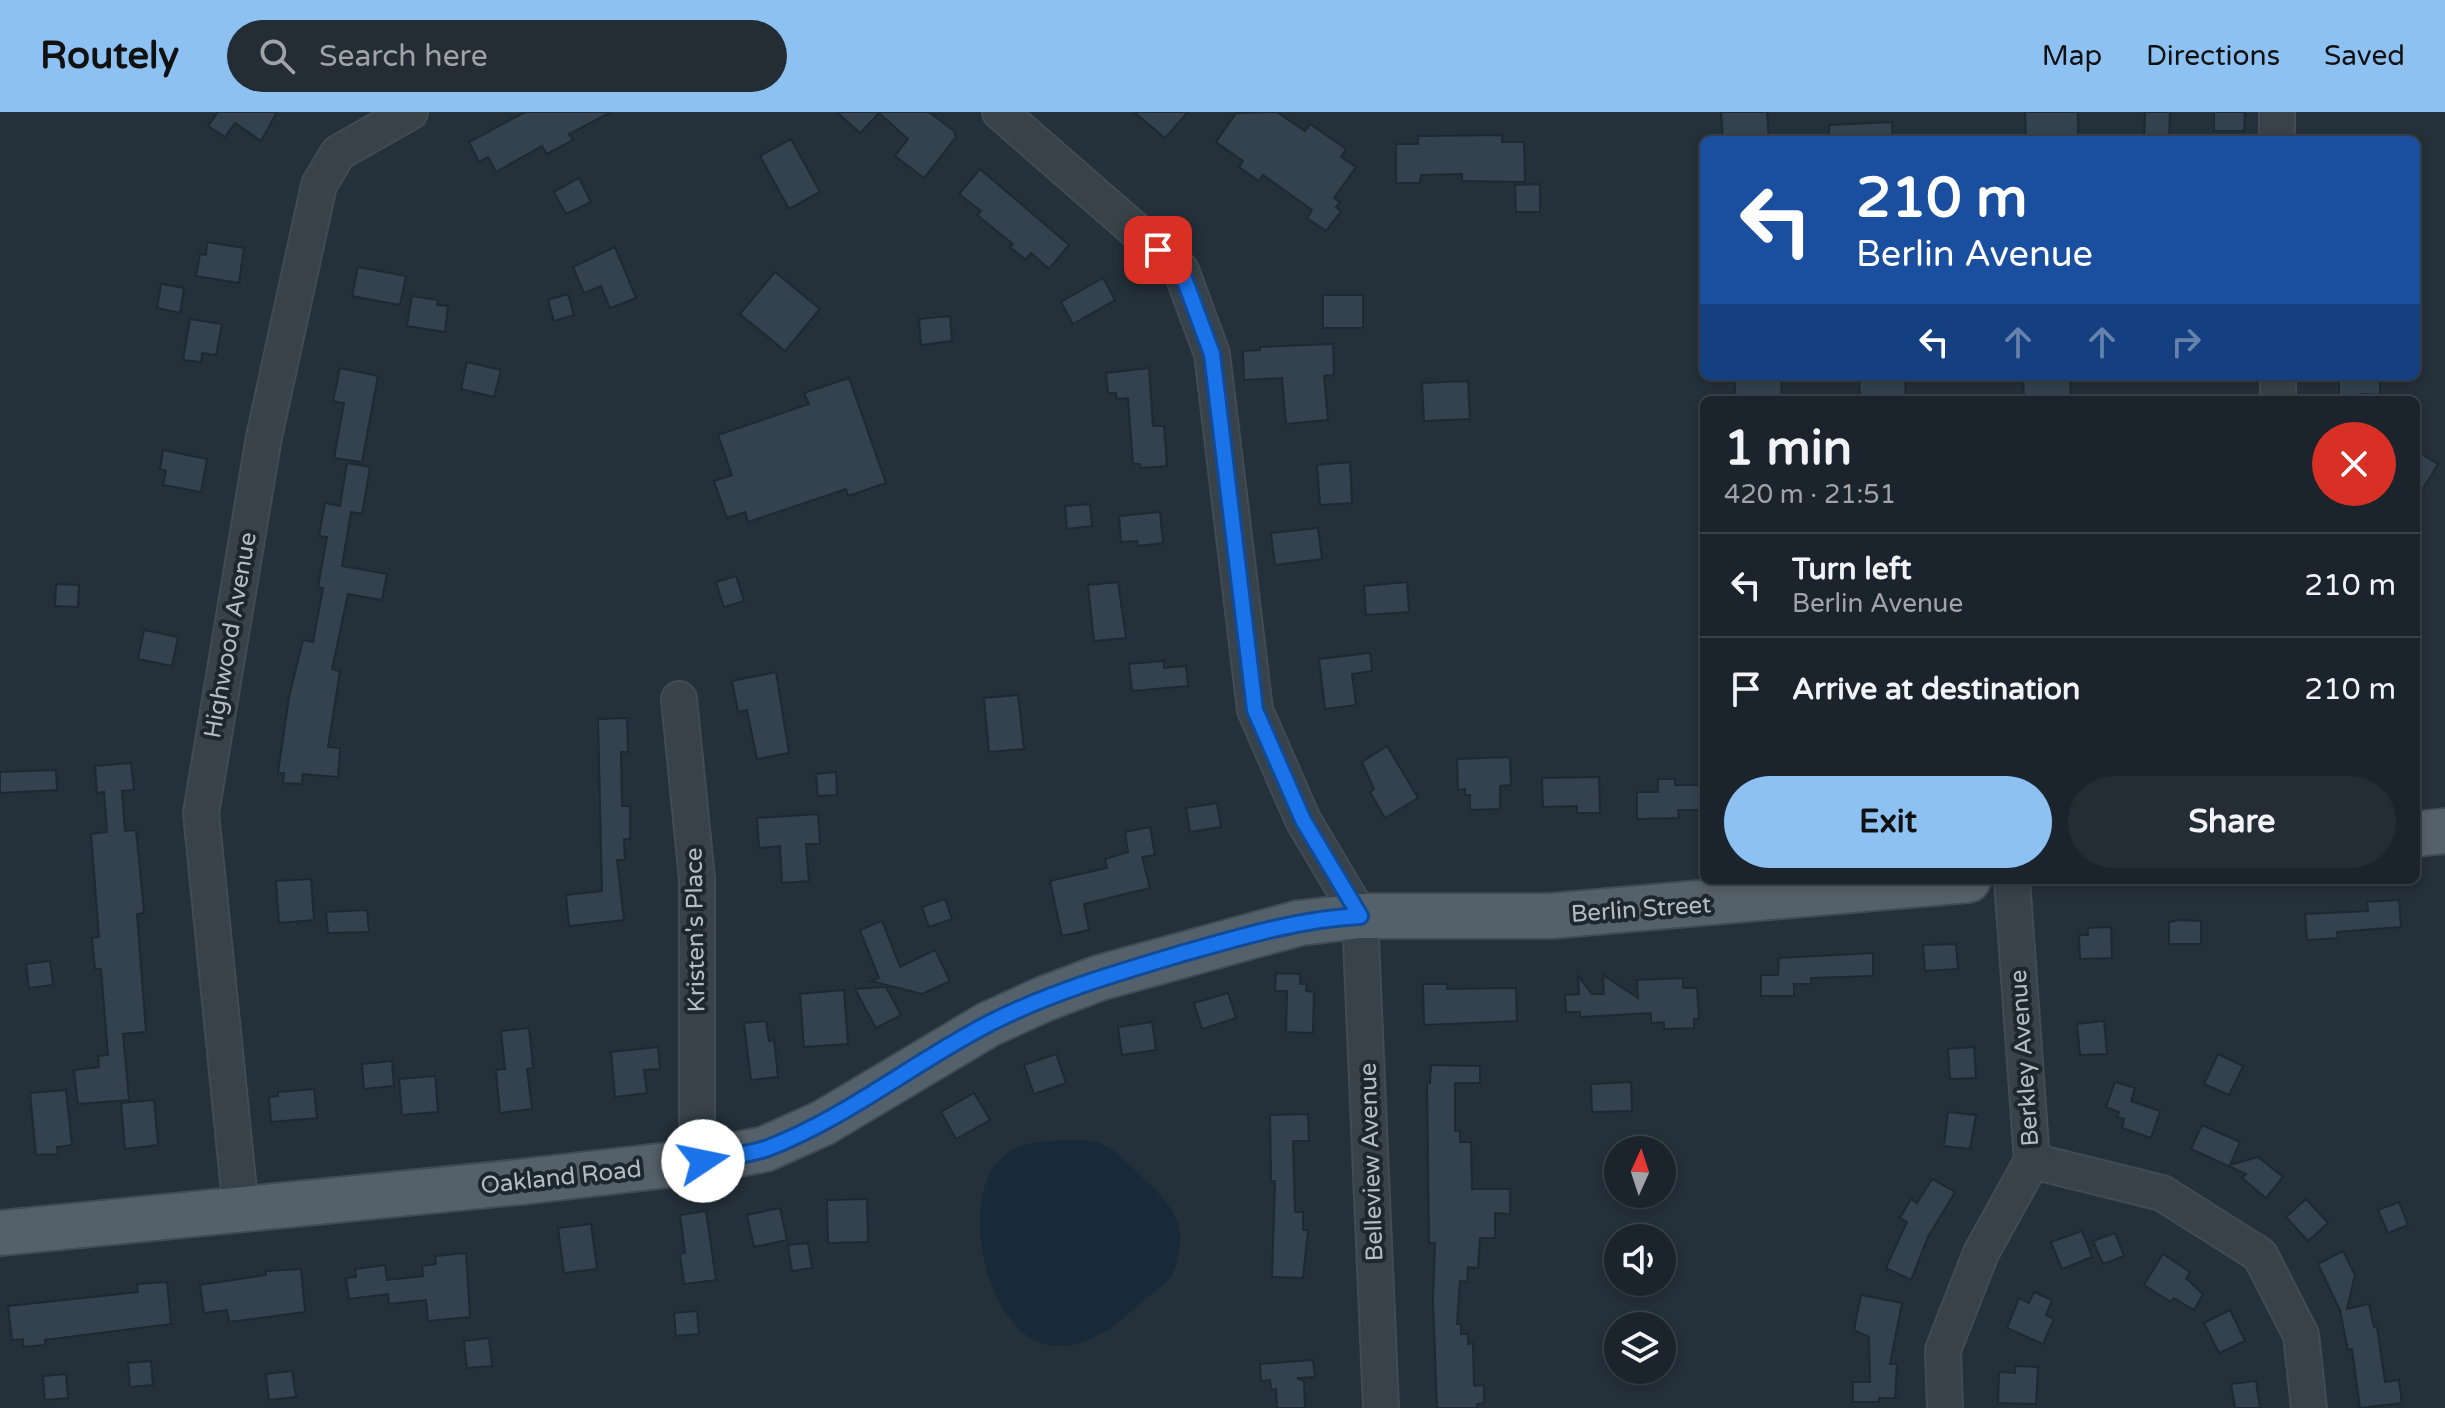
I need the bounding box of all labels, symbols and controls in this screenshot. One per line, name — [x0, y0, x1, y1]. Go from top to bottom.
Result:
search box — [227, 20, 787, 92]
text: Routely — [40, 33, 179, 79]
icon: search — [255, 34, 299, 78]
text: Search here — [319, 38, 488, 75]
text: Map — [2042, 39, 2102, 73]
text: Directions — [2146, 39, 2280, 73]
text: Saved — [2324, 39, 2405, 73]
text: 210 m — [1856, 165, 2027, 232]
icon: left — [1724, 168, 1828, 272]
pin — [1124, 216, 1192, 284]
icon: arrive — [1136, 228, 1180, 272]
text: Berlin Avenue — [1856, 233, 2093, 276]
icon: left — [1912, 320, 1956, 364]
icon: ahead — [1996, 320, 2040, 364]
icon: ahead — [2080, 320, 2124, 364]
icon: right — [2164, 320, 2208, 364]
text: 1 min — [1724, 420, 1852, 478]
button: close — [2312, 422, 2396, 506]
text: 420 m · 21:51 — [1724, 479, 1896, 510]
street label: Highwood Avenue — [198, 530, 263, 740]
text: Turn left — [1792, 551, 1911, 588]
icon: left — [1724, 563, 1768, 607]
text: 210 m — [2304, 567, 2396, 604]
text: Berlin Avenue — [1792, 588, 1963, 619]
icon: arrive — [1724, 667, 1768, 711]
text: Arrive at destination — [1792, 671, 2080, 708]
text: 210 m — [2304, 671, 2396, 708]
button: Exit — [1724, 776, 2052, 868]
button: Share — [2068, 776, 2396, 868]
street label: Kristen's Place — [680, 847, 711, 1013]
street label: Berlin Street — [1570, 890, 1712, 929]
street label: Berkley Avenue — [2004, 969, 2045, 1147]
street label: Belleview Avenue — [1354, 1062, 1389, 1262]
position arrow — [661, 1119, 745, 1203]
north arrow — [1604, 1136, 1676, 1208]
map controls — [1604, 1136, 1676, 1384]
street label: Oakland Road — [479, 1155, 643, 1200]
button: sound — [1604, 1224, 1676, 1296]
button: layers — [1604, 1312, 1676, 1384]

